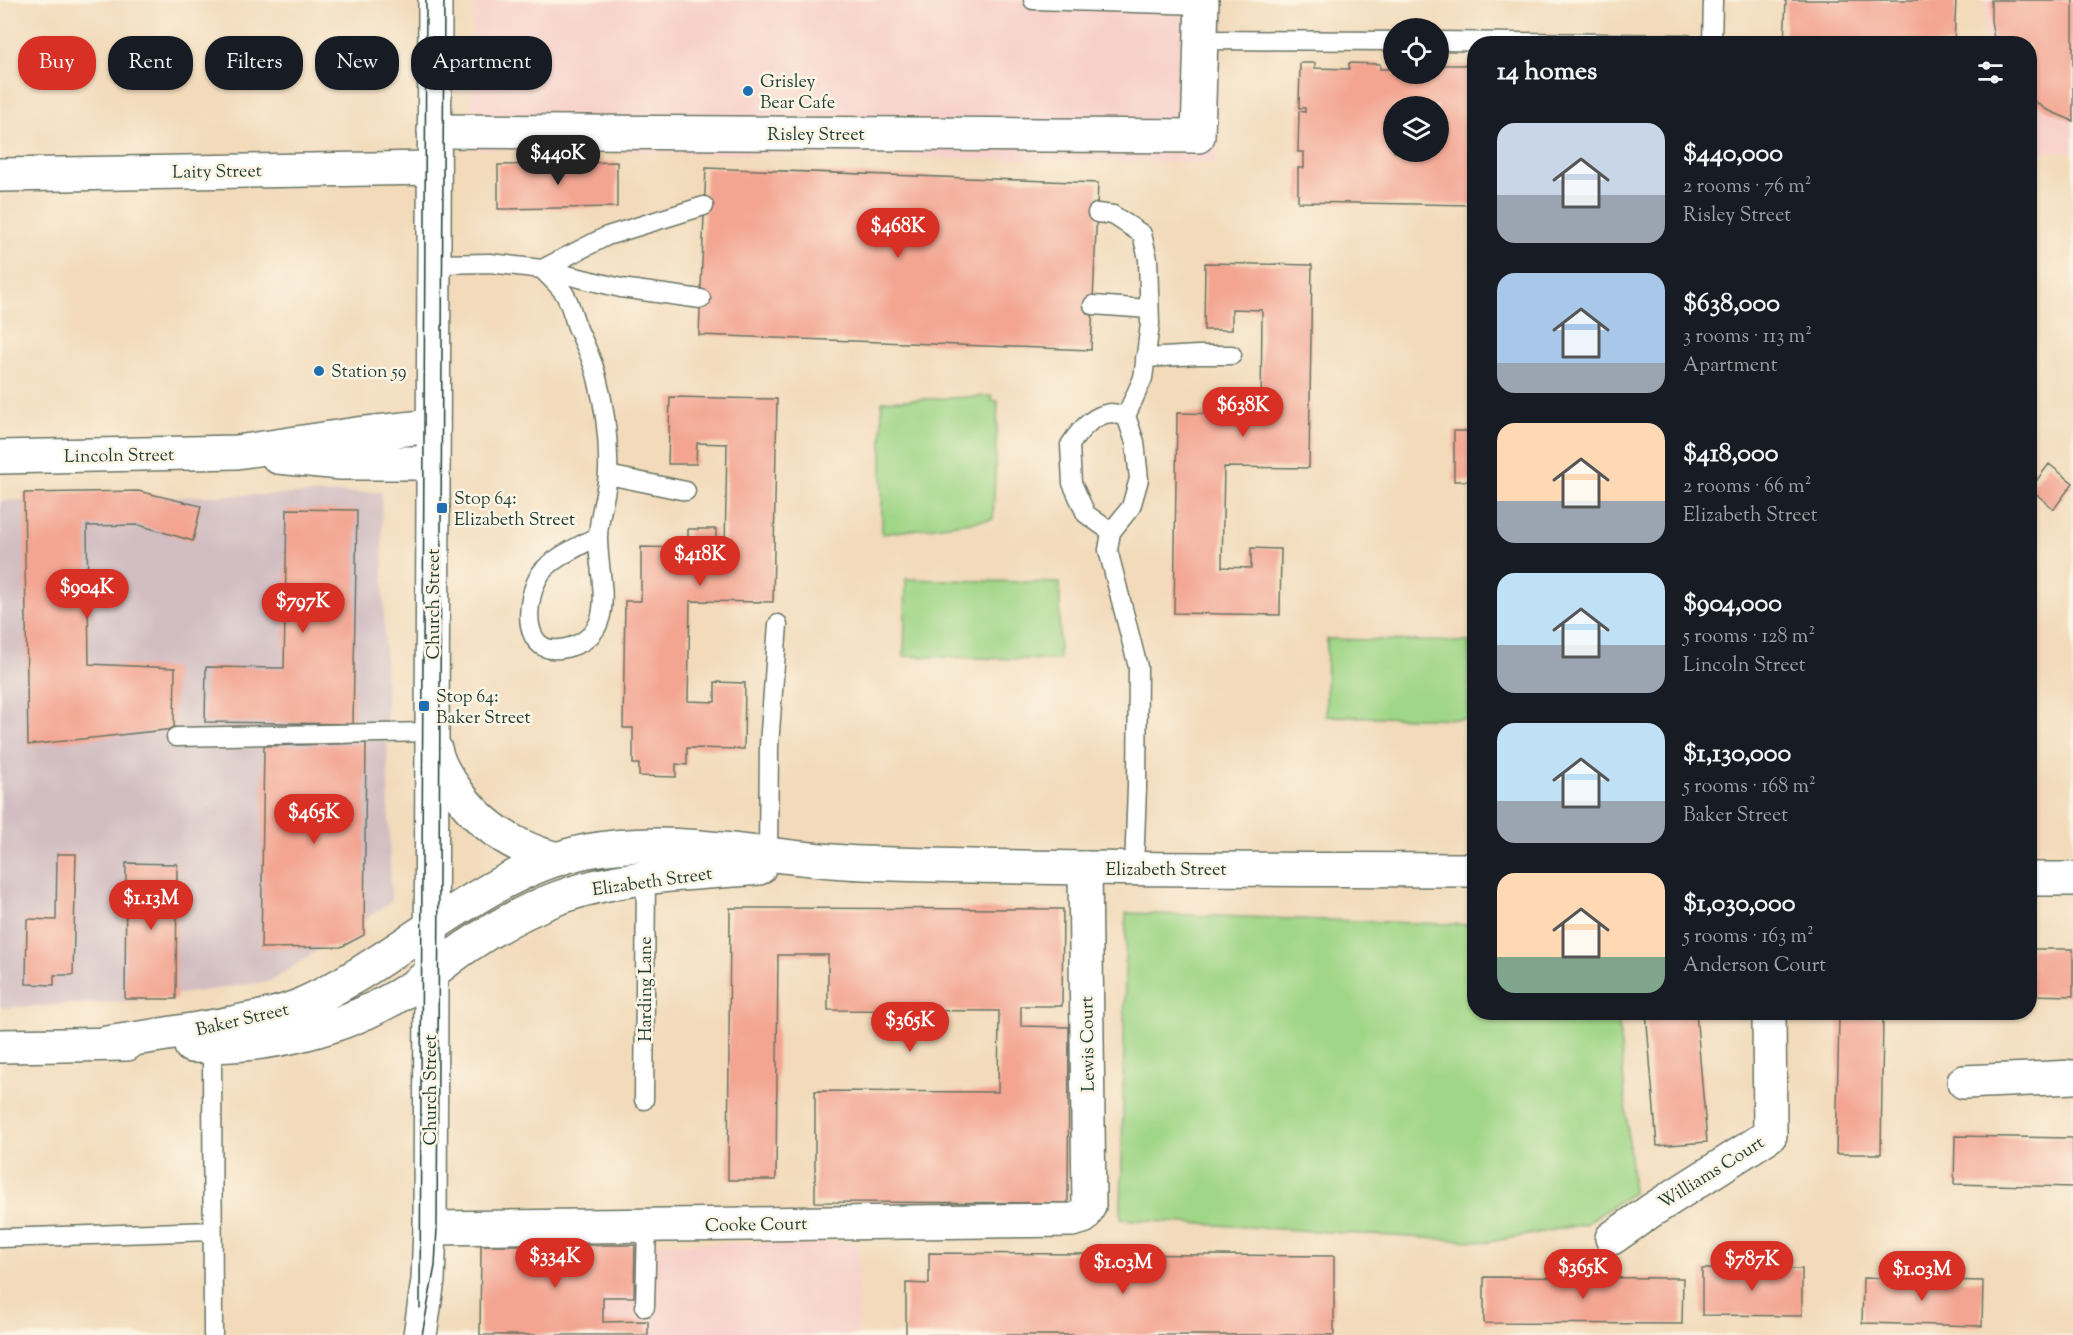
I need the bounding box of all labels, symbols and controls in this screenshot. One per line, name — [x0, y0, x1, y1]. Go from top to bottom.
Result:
map controls — [1383, 18, 1449, 162]
button: locate — [1383, 18, 1449, 84]
chip: Buy — [18, 36, 96, 90]
chip: Rent — [108, 36, 193, 90]
chip: Filters — [205, 36, 303, 90]
chip: New — [315, 36, 399, 90]
chip: Apartment — [411, 36, 552, 90]
text: 14 homes — [1497, 54, 1597, 91]
icon: filters — [1974, 56, 2007, 89]
place label: Grisley Bear Cafe — [760, 70, 835, 117]
marker: Grisley Bear Cafe — [741, 84, 755, 98]
button: layers — [1383, 96, 1449, 162]
street label: Risley Street — [767, 123, 865, 149]
pin: $440K — [516, 135, 600, 186]
text: $440,000 — [1683, 136, 1783, 173]
text: $440K — [530, 140, 586, 169]
icon: home — [1545, 147, 1617, 219]
street label: Laity Street — [172, 159, 262, 187]
text: 2 rooms · 76 m² — [1683, 173, 1811, 202]
text: Risley Street — [1683, 202, 1791, 231]
pin: $468K — [856, 208, 940, 259]
text: $468K — [871, 213, 925, 242]
text: $638,000 — [1683, 286, 1780, 323]
icon: home — [1545, 297, 1617, 369]
text: 3 rooms · 113 m² — [1683, 323, 1812, 352]
text: Apartment — [1683, 352, 1778, 381]
place label: Station 59 — [331, 360, 407, 386]
marker: Station 59 — [312, 364, 326, 378]
pin: $638K — [1201, 387, 1285, 438]
text: $638K — [1216, 392, 1270, 421]
text: $418,000 — [1683, 436, 1779, 473]
street label: Lincoln Street — [64, 443, 174, 471]
icon: home — [1545, 447, 1617, 519]
text: 2 rooms · 66 m² — [1683, 473, 1811, 502]
place label: Stop 64: Elizabeth Street — [454, 487, 575, 534]
marker: Stop 64: Elizabeth Street — [435, 501, 449, 515]
text: Elizabeth Street — [1683, 502, 1818, 531]
pin: $418K — [658, 536, 742, 587]
text: $418K — [674, 541, 726, 570]
street label: Church Street — [422, 549, 448, 659]
pin: $904K — [45, 569, 129, 620]
text: $904K — [60, 574, 114, 603]
pin: $797K — [261, 583, 345, 634]
text: $904,000 — [1683, 586, 1782, 623]
text: $797K — [276, 588, 330, 617]
icon: home — [1545, 597, 1617, 669]
text: 5 rooms · 128 m² — [1683, 623, 1815, 652]
text: Lincoln Street — [1683, 652, 1806, 681]
place label: Stop 64: Baker Street — [436, 685, 531, 732]
marker: Stop 64: Baker Street — [417, 699, 431, 713]
text: $1,130,000 — [1683, 736, 1791, 773]
icon: home — [1545, 747, 1617, 819]
text: 5 rooms · 168 m² — [1683, 773, 1816, 802]
pin: $465K — [272, 794, 356, 845]
text: $465K — [288, 799, 340, 828]
text: Baker Street — [1683, 802, 1788, 831]
street label: Elizabeth Street — [1105, 858, 1227, 884]
street label: Elizabeth Street — [591, 862, 714, 904]
pin: $1.13M — [102, 880, 200, 931]
text: $1.13M — [123, 885, 179, 914]
text: $1,030,000 — [1683, 886, 1796, 923]
icon: home — [1545, 897, 1617, 969]
text: 5 rooms · 163 m² — [1683, 923, 1814, 952]
street label: Harding Lane — [634, 936, 660, 1042]
text: Anderson Court — [1683, 952, 1826, 981]
street label: Lewis Court — [1075, 996, 1103, 1092]
street label: Baker Street — [193, 998, 291, 1044]
pin: $365K — [868, 1002, 952, 1053]
text: $365K — [885, 1007, 935, 1036]
street label: Church Street — [419, 1035, 445, 1145]
street label: Williams Court — [1654, 1131, 1770, 1217]
street label: Cooke Court — [705, 1212, 807, 1240]
pin: $334K — [513, 1238, 597, 1289]
pin: $787K — [1710, 1241, 1794, 1292]
text: $334K — [529, 1243, 581, 1272]
pin: $1.03M — [1074, 1244, 1172, 1295]
text: $787K — [1724, 1246, 1780, 1275]
text: $1.03M — [1094, 1249, 1153, 1278]
pin: $365K — [1541, 1249, 1625, 1300]
pin: $1.03M — [1873, 1251, 1971, 1302]
text: $365K — [1558, 1254, 1608, 1283]
text: $1.03M — [1893, 1256, 1952, 1285]

